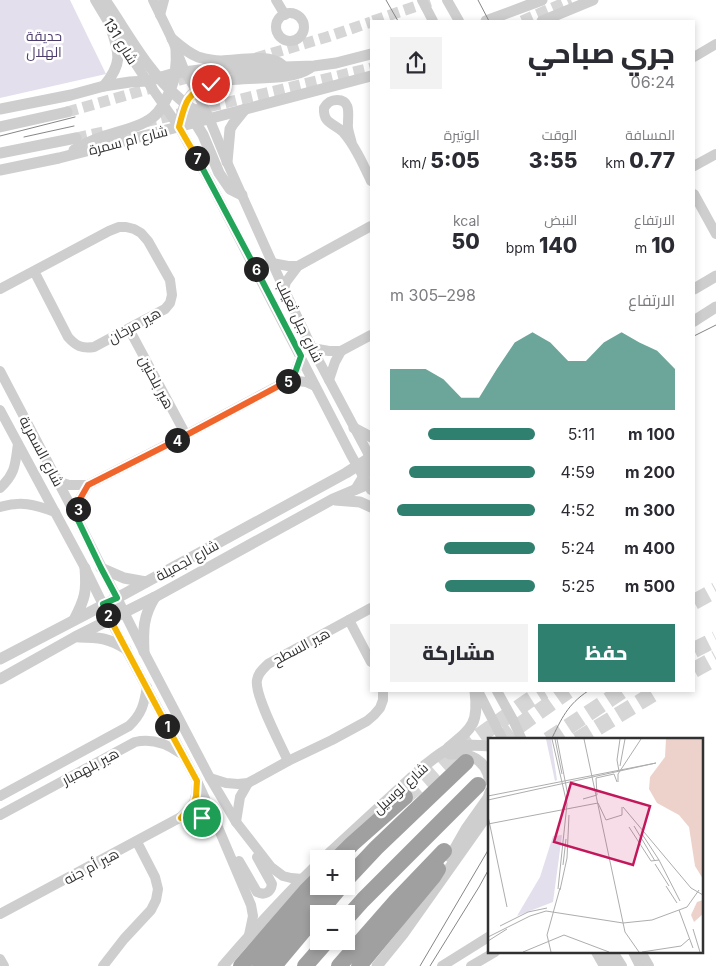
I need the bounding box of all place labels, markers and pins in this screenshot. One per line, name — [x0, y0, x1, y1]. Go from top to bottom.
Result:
pin — [190, 63, 232, 105]
pin: 7 — [184, 146, 210, 170]
pin: 6 — [244, 256, 268, 282]
pin: 5 — [276, 368, 300, 394]
pin: 4 — [164, 428, 190, 452]
pin: 3 — [66, 496, 90, 522]
pin: 2 — [96, 602, 120, 628]
pin: 1 — [154, 714, 180, 738]
pin — [181, 797, 223, 839]

